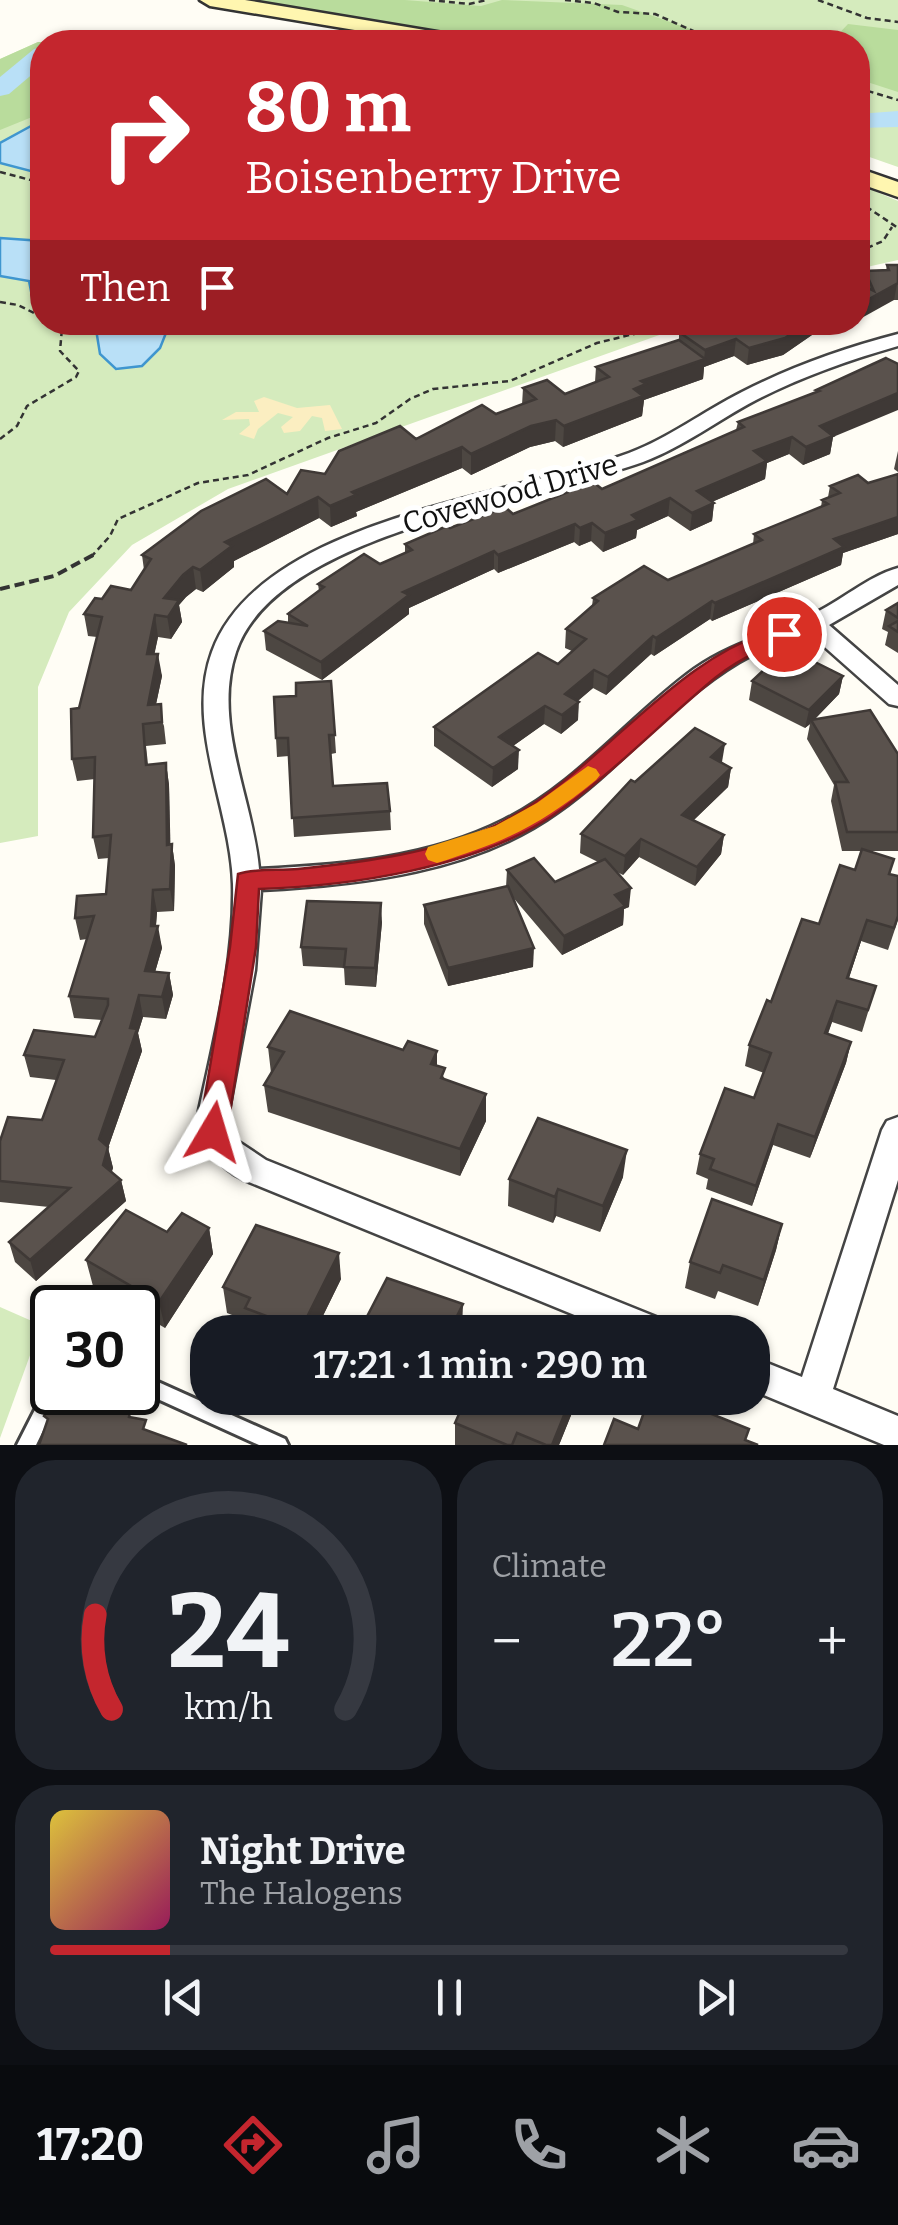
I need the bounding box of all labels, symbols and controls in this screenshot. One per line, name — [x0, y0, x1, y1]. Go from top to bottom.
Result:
text: 80 m — [245, 66, 411, 150]
icon: right — [80, 70, 210, 200]
text: Boisenberry Drive — [245, 151, 622, 205]
icon: arrive — [190, 260, 245, 315]
text: Then — [80, 265, 170, 311]
street label: Covewood Drive — [398, 446, 622, 542]
pin — [742, 592, 827, 677]
icon: arrive — [757, 607, 812, 662]
position arrow — [161, 1080, 265, 1184]
speed limit sign: 30 — [30, 1285, 160, 1415]
text: 17:21 · 1 min · 290 m — [313, 1342, 647, 1388]
text: Climate — [492, 1547, 607, 1585]
text: 24 — [167, 1570, 289, 1695]
text: 22° — [611, 1596, 728, 1686]
text: − — [492, 1609, 522, 1675]
text: + — [817, 1609, 848, 1675]
text: km/h — [184, 1686, 272, 1728]
text: Night Drive — [200, 1828, 406, 1874]
text: The Halogens — [200, 1874, 403, 1912]
icon: previous — [156, 1970, 211, 2025]
icon: pause — [422, 1970, 477, 2025]
icon: next — [688, 1970, 743, 2025]
icon: directions — [218, 2110, 288, 2180]
icon: music — [361, 2110, 431, 2180]
icon: phone — [504, 2110, 574, 2180]
icon: climate — [648, 2110, 718, 2180]
icon: car — [791, 2110, 861, 2180]
text: 17:20 — [37, 2118, 144, 2172]

